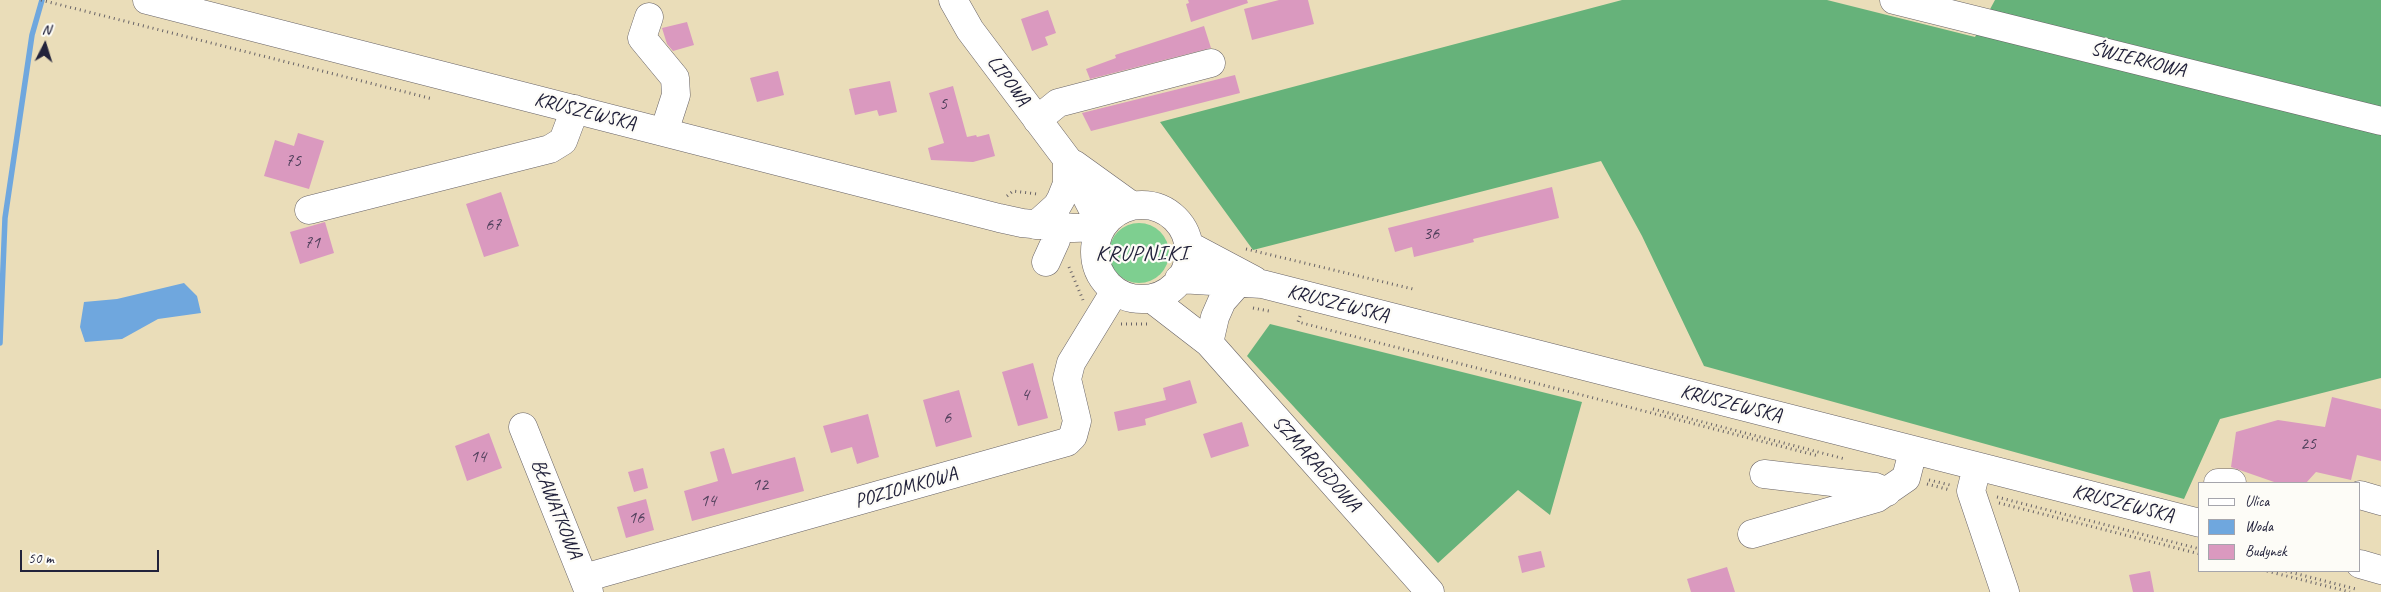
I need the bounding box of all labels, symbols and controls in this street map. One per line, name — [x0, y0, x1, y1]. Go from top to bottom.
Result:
north arrow — [20, 20, 70, 70]
text: N — [41, 21, 51, 38]
street label: ŚWIERKOWA — [2088, 37, 2188, 83]
street label: LIPOWA — [981, 51, 1035, 111]
street label: KRUSZEWSKA — [532, 88, 638, 136]
house number: 5 — [939, 93, 947, 115]
house number: 75 — [285, 150, 301, 172]
house number: 67 — [485, 214, 501, 236]
house number: 36 — [1423, 223, 1439, 245]
house number: 71 — [304, 232, 320, 254]
district label: KRUPNIKI — [1095, 241, 1189, 267]
street label: KRUSZEWSKA — [1285, 280, 1391, 328]
street label: KRUSZEWSKA — [1678, 380, 1784, 428]
house number: 4 — [1021, 384, 1029, 406]
house number: 6 — [943, 407, 951, 429]
street label: SZMARAGDOWA — [1267, 411, 1365, 517]
house number: 25 — [2300, 433, 2316, 455]
house number: 14 — [470, 446, 486, 468]
street label: BŁAWATKOWA — [525, 456, 587, 562]
street label: POZIOMKOWA — [852, 462, 960, 514]
house number: 12 — [752, 474, 768, 496]
street label: KRUSZEWSKA — [2070, 480, 2176, 528]
legend — [2198, 482, 2361, 572]
house number: 14 — [700, 490, 716, 512]
text: Ulica — [2245, 492, 2269, 511]
house number: 16 — [628, 507, 644, 529]
text: Woda — [2245, 517, 2273, 536]
scale bar — [22, 540, 161, 572]
text: Budynek — [2245, 542, 2286, 561]
text: 50 m — [28, 549, 54, 568]

